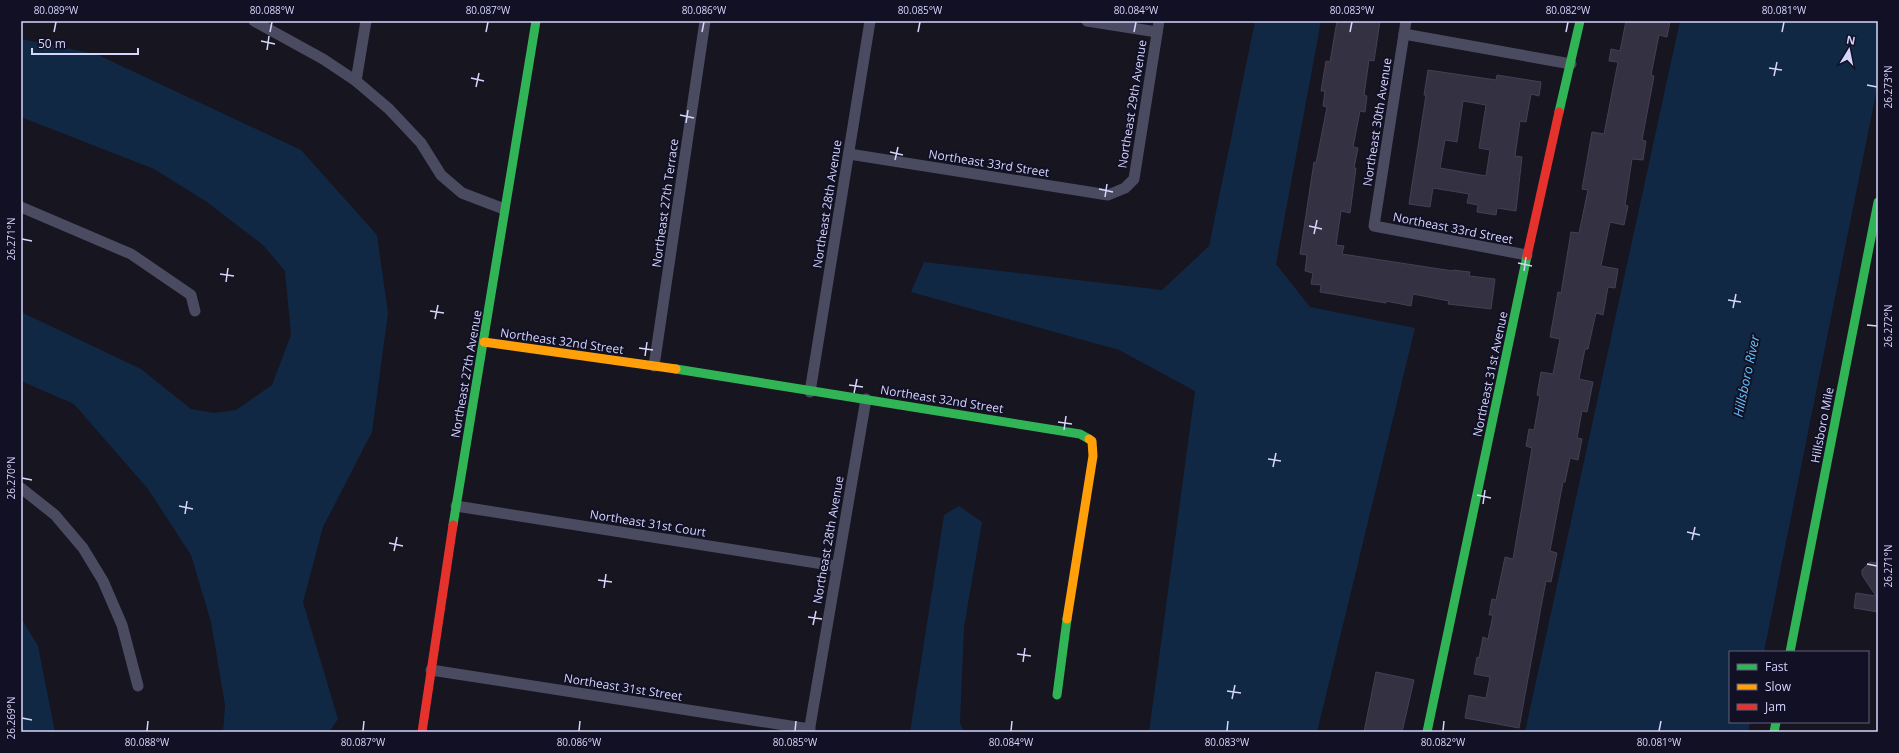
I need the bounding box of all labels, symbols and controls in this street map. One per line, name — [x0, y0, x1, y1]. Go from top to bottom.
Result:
text: 80.089°W — [34, 3, 79, 17]
text: 80.088°W — [250, 3, 295, 17]
text: 80.087°W — [466, 3, 511, 17]
text: 80.086°W — [682, 3, 727, 17]
text: 80.085°W — [898, 3, 943, 17]
text: 80.084°W — [1114, 3, 1159, 17]
text: 80.083°W — [1330, 3, 1375, 17]
text: 80.082°W — [1546, 3, 1591, 17]
text: 80.081°W — [1762, 3, 1807, 17]
scale bar — [32, 30, 138, 56]
north arrow — [1829, 30, 1869, 70]
text: N — [1845, 31, 1857, 48]
text: 50 m — [38, 35, 66, 52]
street label: Northeast 29th Avenue — [1113, 38, 1151, 169]
street label: Northeast 30th Avenue — [1358, 56, 1396, 187]
text: 26.273°N — [1881, 65, 1895, 109]
street label: Northeast 27th Terrace — [648, 137, 683, 269]
street label: Northeast 28th Avenue — [808, 138, 846, 269]
street label: Northeast 33rd Street — [927, 145, 1051, 181]
street label: Northeast 33rd Street — [1392, 208, 1514, 248]
text: 26.271°N — [4, 217, 18, 261]
text: 26.272°N — [1881, 304, 1895, 348]
street label: Northeast 27th Avenue — [446, 308, 486, 439]
street label: Northeast 31st Avenue — [1468, 309, 1512, 438]
street label: Northeast 32nd Street — [499, 324, 625, 358]
water label: Hillsboro River — [1729, 333, 1764, 419]
street label: Northeast 32nd Street — [879, 381, 1005, 417]
street label: Hillsboro Mile — [1806, 385, 1838, 464]
text: 26.270°N — [4, 456, 18, 500]
street label: Northeast 28th Avenue — [808, 474, 848, 605]
street label: Northeast 31st Court — [589, 505, 707, 541]
text: 26.271°N — [1881, 544, 1895, 588]
legend — [1729, 651, 1869, 723]
text: Fast — [1765, 658, 1788, 675]
street label: Northeast 31st Street — [563, 669, 683, 705]
text: Slow — [1765, 678, 1792, 695]
text: 26.269°N — [4, 696, 18, 740]
text: Jam — [1764, 698, 1786, 715]
text: 80.088°W — [125, 735, 170, 749]
text: 80.087°W — [341, 735, 386, 749]
text: 80.086°W — [557, 735, 602, 749]
text: 80.085°W — [773, 735, 818, 749]
text: 80.084°W — [989, 735, 1034, 749]
text: 80.083°W — [1205, 735, 1250, 749]
text: 80.082°W — [1421, 735, 1466, 749]
text: 80.081°W — [1637, 735, 1682, 749]

